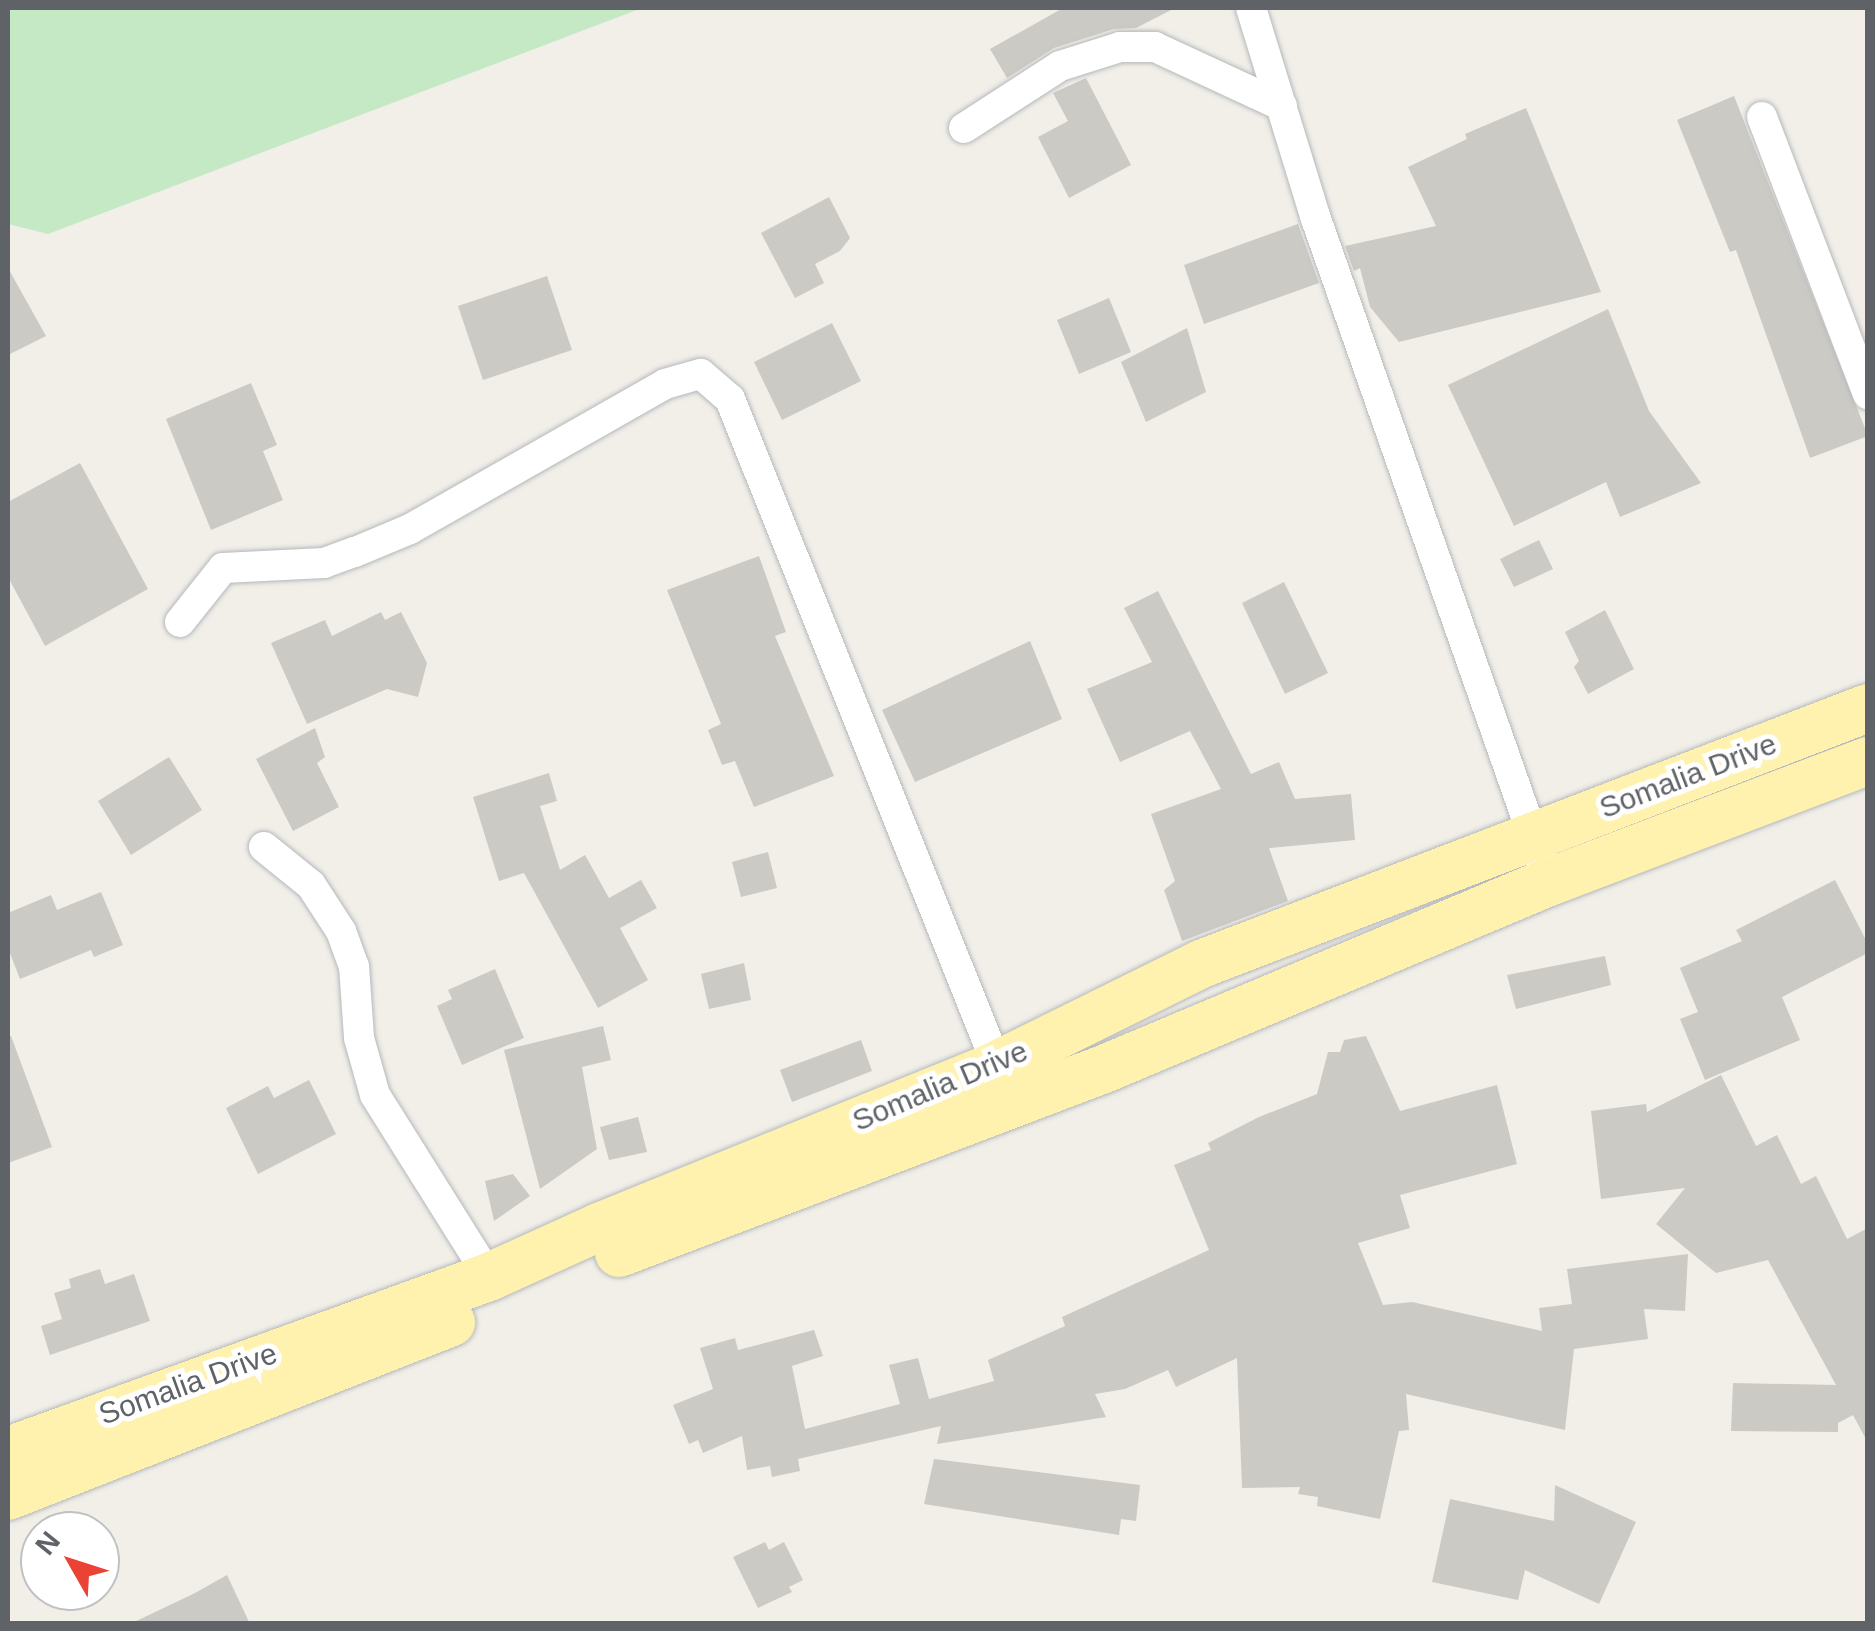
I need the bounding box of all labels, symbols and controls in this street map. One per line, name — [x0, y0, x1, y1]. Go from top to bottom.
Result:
street label: Somalia Drive — [1594, 726, 1782, 826]
street label: Somalia Drive — [847, 1033, 1033, 1139]
street label: Somalia Drive — [94, 1335, 282, 1433]
north arrow — [20, 1511, 120, 1611]
text: N — [29, 1525, 66, 1561]

